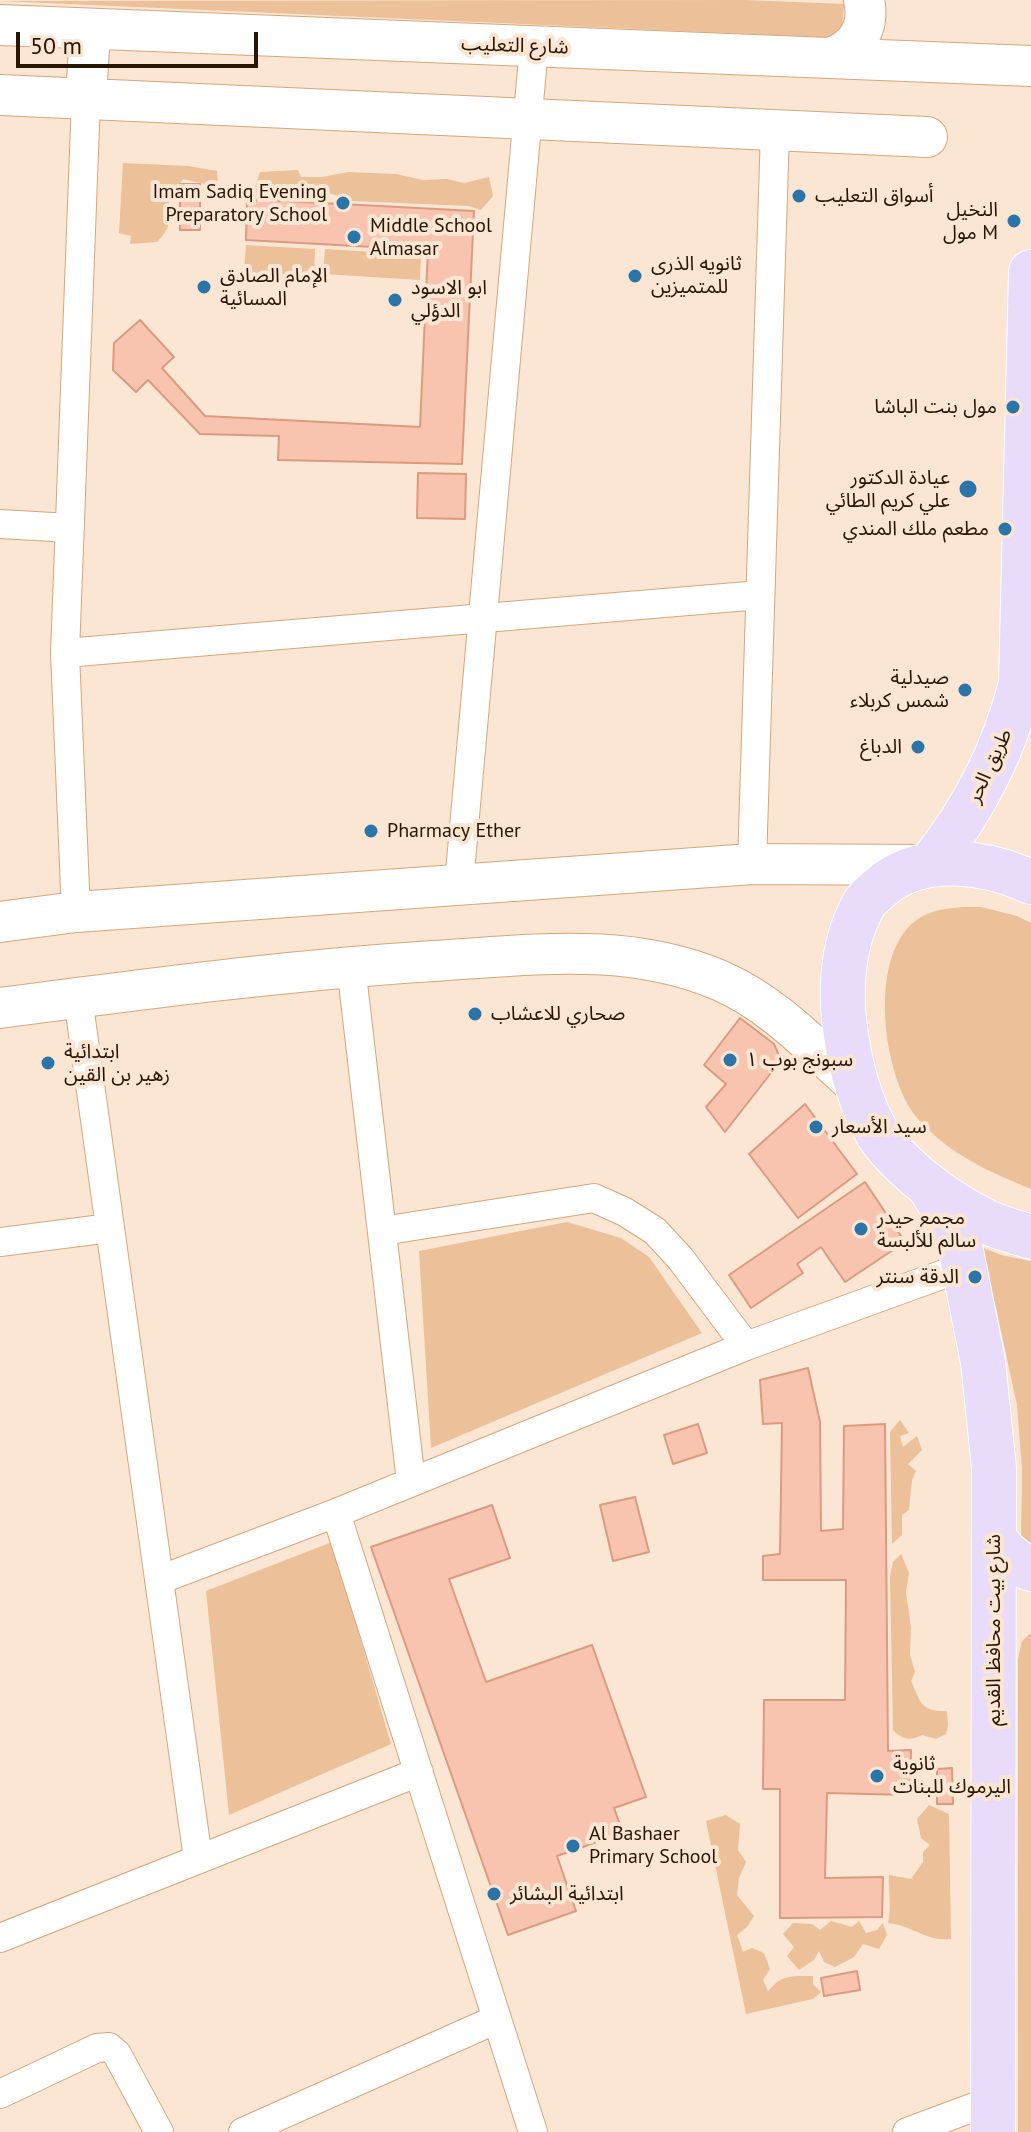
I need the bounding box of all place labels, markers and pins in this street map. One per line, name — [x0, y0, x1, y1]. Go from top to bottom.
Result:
place label: Imam Sadiq Evening Preparatory School — [152, 180, 327, 227]
place label: أسواق التعليب — [815, 184, 934, 208]
marker: أسواق التعليب — [790, 187, 808, 205]
marker: Imam Sadiq Evening Preparatory School — [334, 194, 352, 212]
place label: النخيل مول M — [943, 198, 998, 245]
marker: النخيل مول M — [1005, 212, 1023, 230]
place label: Middle School Almasar — [370, 214, 492, 261]
marker: Middle School Almasar — [345, 228, 363, 246]
place label: ثانويه الذرى للمتميزين — [651, 252, 742, 299]
place label: الإمام الصادق المسائية — [220, 264, 328, 311]
marker: ثانويه الذرى للمتميزين — [626, 267, 644, 285]
place label: ابو الاسود الدؤلي — [411, 276, 487, 323]
marker: الإمام الصادق المسائية — [195, 278, 213, 296]
marker: ابو الاسود الدؤلي — [386, 291, 404, 309]
place label: مول بنت الباشا — [874, 395, 997, 419]
marker: مول بنت الباشا — [1004, 398, 1022, 416]
place label: عيادة الدكتور علي كريم الطائي — [826, 466, 950, 513]
marker: عيادة الدكتور علي كريم الطائي — [957, 478, 979, 500]
place label: مطعم ملك المندي — [843, 517, 989, 541]
marker: مطعم ملك المندي — [996, 520, 1014, 538]
place label: صيدلية شمس كربلاء — [850, 666, 949, 713]
marker: صيدلية شمس كربلاء — [956, 681, 974, 699]
place label: الدباغ — [860, 735, 902, 759]
marker: الدباغ — [909, 738, 927, 756]
place label: Pharmacy Ether — [387, 819, 521, 843]
marker: Pharmacy Ether — [362, 822, 380, 840]
place label: صحاري للاعشاب — [491, 1002, 625, 1026]
marker: صحاري للاعشاب — [466, 1005, 484, 1023]
place label: ابتدائية زهير بن القين — [64, 1040, 170, 1087]
place label: سبونج بوب ١ — [746, 1048, 853, 1072]
marker: سبونج بوب ١ — [721, 1051, 739, 1069]
marker: ابتدائية زهير بن القين — [39, 1054, 57, 1072]
place label: سيد الأسعار — [832, 1115, 927, 1139]
marker: سيد الأسعار — [807, 1118, 825, 1136]
place label: مجمع حيدر سالم للألبسة — [877, 1206, 976, 1253]
marker: مجمع حيدر سالم للألبسة — [852, 1220, 870, 1238]
place label: الدقة سنتر — [876, 1265, 959, 1289]
marker: الدقة سنتر — [966, 1268, 984, 1286]
place label: ثانوية اليرموك للبنات — [893, 1752, 1011, 1799]
marker: ثانوية اليرموك للبنات — [868, 1767, 886, 1785]
place label: Al Bashaer Primary School — [589, 1822, 717, 1869]
marker: Al Bashaer Primary School — [564, 1837, 582, 1855]
place label: ابتدائية البشائر — [510, 1882, 624, 1906]
marker: ابتدائية البشائر — [485, 1885, 503, 1903]

